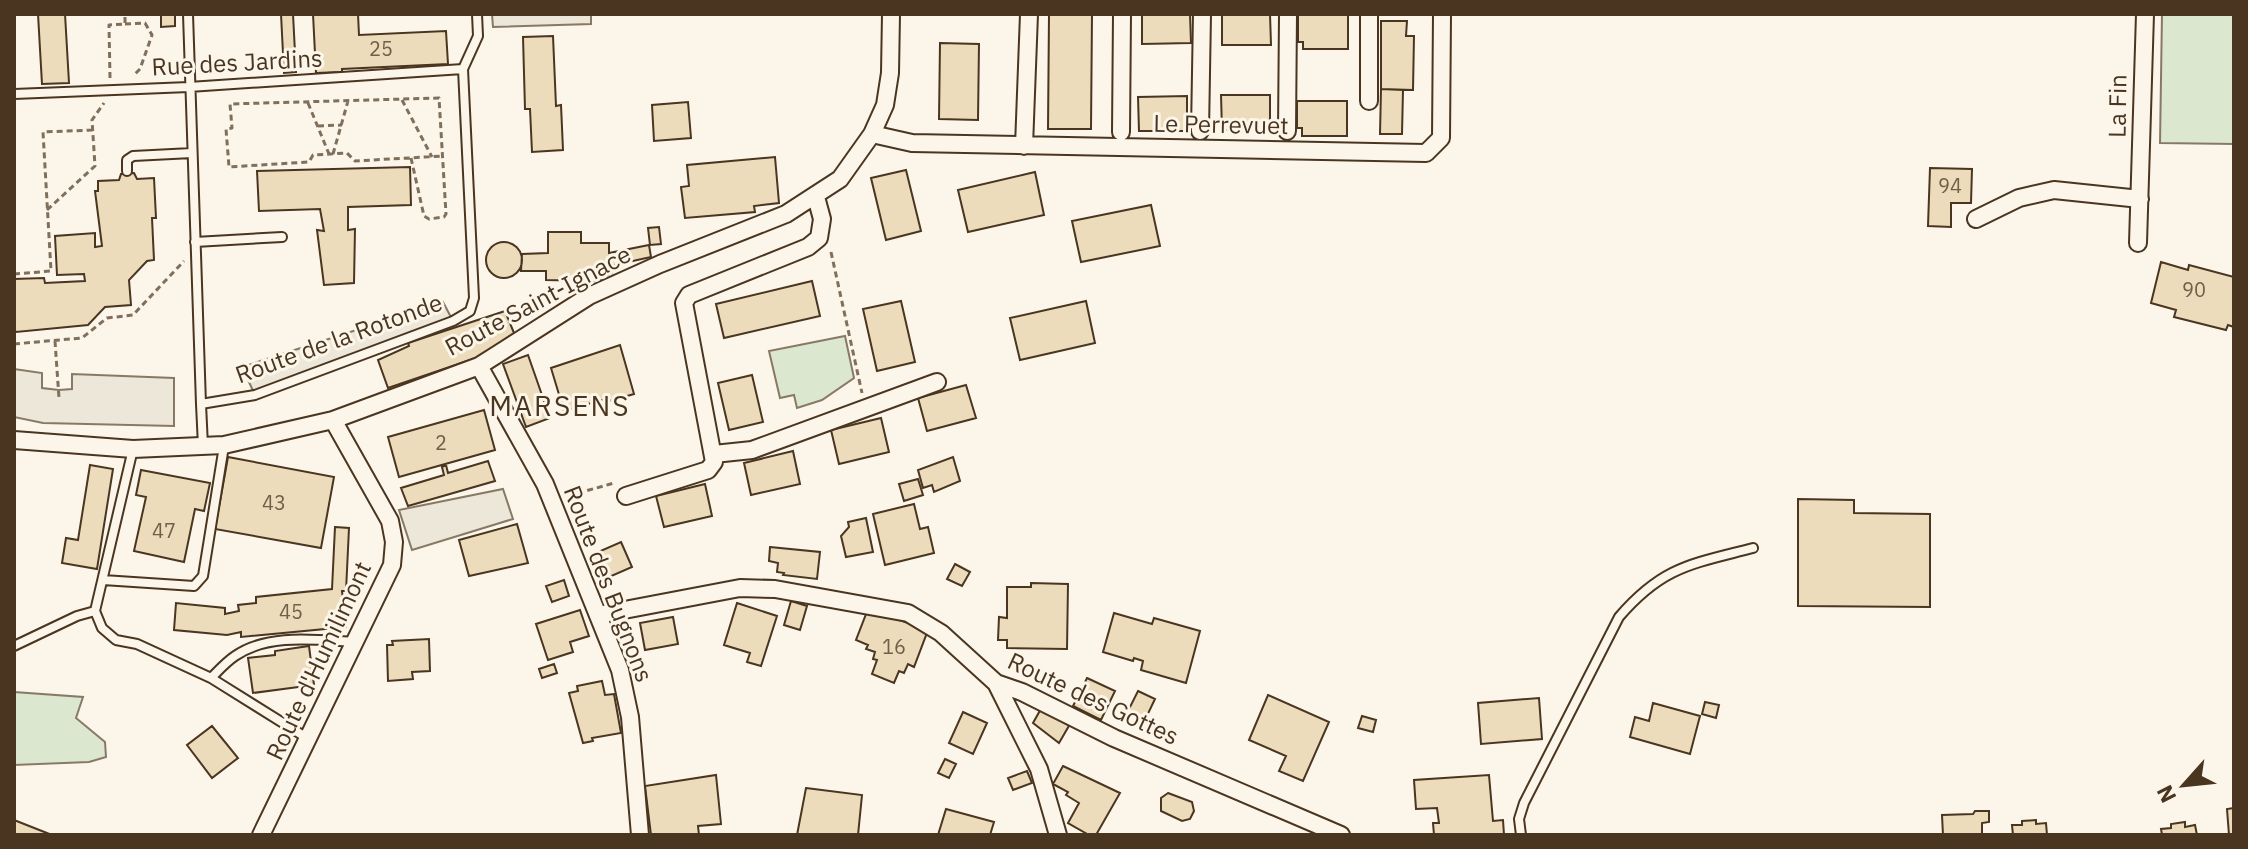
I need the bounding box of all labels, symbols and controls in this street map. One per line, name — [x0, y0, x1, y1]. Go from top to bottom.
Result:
house number: 25 — [369, 35, 393, 62]
street label: Rue des Jardins — [151, 42, 323, 82]
street label: La Fin — [2100, 74, 2134, 138]
street label: Le Perrevuet — [1153, 107, 1289, 141]
house number: 94 — [1938, 172, 1962, 199]
street label: Route Saint-Ignace — [439, 238, 636, 363]
house number: 90 — [2182, 276, 2206, 303]
street label: Route de la Rotonde — [231, 286, 447, 390]
district label: MARSENS — [489, 387, 631, 424]
house number: 2 — [435, 429, 447, 456]
street label: Route des Bugnons — [557, 481, 661, 686]
house number: 43 — [262, 489, 286, 516]
house number: 47 — [152, 517, 176, 544]
street label: Route d'Humilimont — [258, 556, 378, 765]
house number: 45 — [279, 598, 303, 625]
house number: 16 — [882, 633, 906, 660]
street label: Route des Gottes — [1003, 644, 1184, 752]
north arrow — [2144, 745, 2224, 825]
text: N — [2149, 781, 2182, 808]

